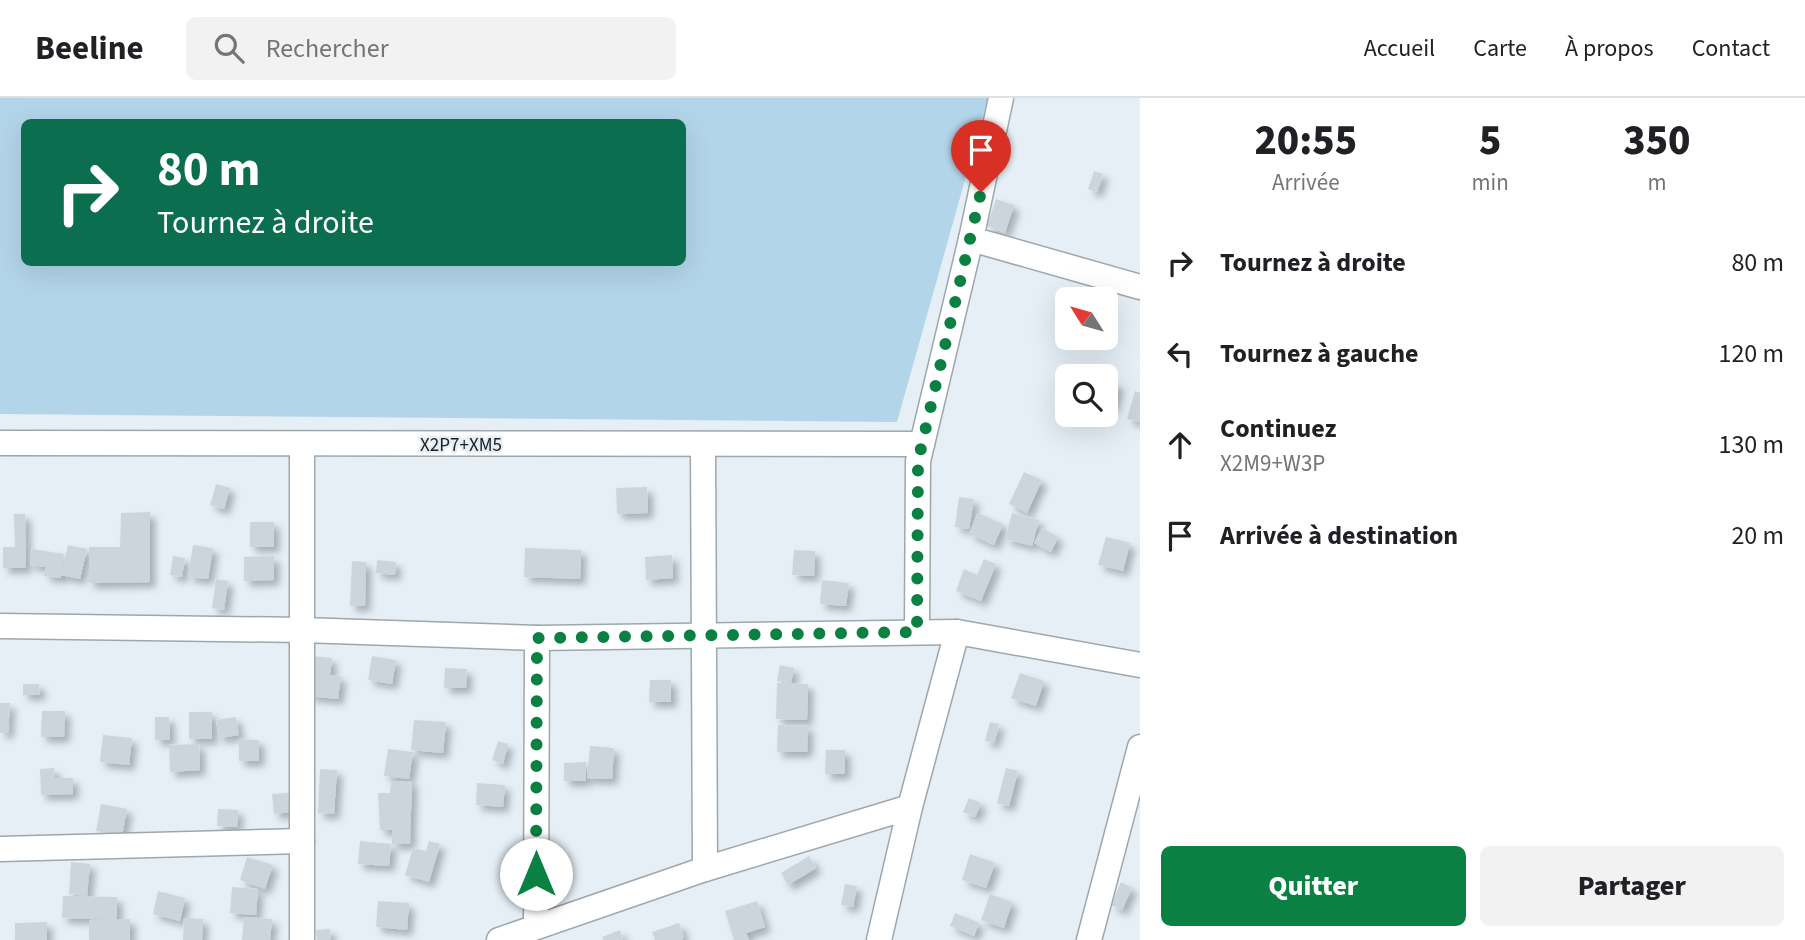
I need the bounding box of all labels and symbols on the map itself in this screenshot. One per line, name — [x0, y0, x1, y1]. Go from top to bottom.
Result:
pin — [951, 120, 1011, 192]
north arrow — [1055, 287, 1118, 350]
street label: X2P7+XM5 — [420, 432, 502, 459]
position arrow — [499, 837, 573, 911]

